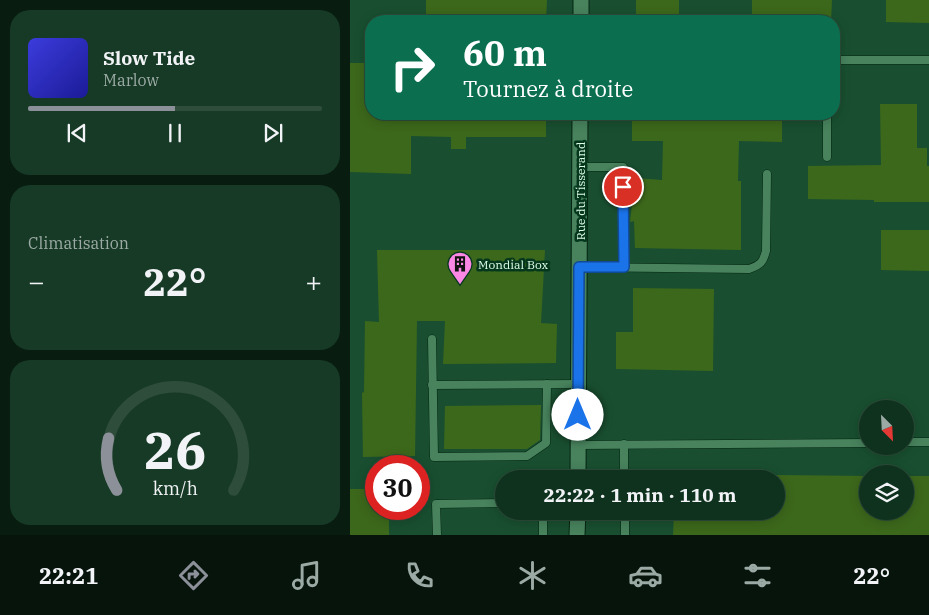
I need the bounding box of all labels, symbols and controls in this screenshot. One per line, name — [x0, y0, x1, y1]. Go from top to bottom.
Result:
text: 60 m — [463, 30, 547, 76]
icon: right — [380, 35, 445, 100]
text: Slow Tide — [103, 46, 195, 70]
text: Marlow — [103, 70, 159, 90]
text: Tournez à droite — [463, 74, 633, 103]
icon: previous — [63, 119, 91, 147]
icon: pause — [161, 119, 189, 147]
icon: next — [259, 119, 287, 147]
street label: Rue du Tisserand — [573, 142, 588, 240]
pin — [602, 166, 644, 208]
icon: arrive — [609, 173, 637, 201]
text: Climatisation — [28, 233, 129, 253]
building icon: Mondial Box — [447, 251, 473, 285]
text: 22° — [143, 257, 207, 306]
place label: Mondial Box — [478, 257, 549, 272]
text: − — [28, 263, 45, 300]
text: + — [305, 263, 322, 300]
position arrow — [551, 388, 603, 440]
north arrow — [859, 400, 914, 455]
map controls — [859, 400, 914, 520]
text: 26 — [144, 416, 206, 483]
speed limit sign: 30 — [365, 455, 430, 520]
button: layers — [859, 465, 914, 520]
text: km/h — [152, 477, 198, 500]
text: 22:22 · 1 min · 110 m — [544, 483, 736, 507]
icon: directions — [176, 558, 211, 593]
icon: music — [289, 558, 324, 593]
icon: phone — [402, 558, 437, 593]
icon: climate — [515, 558, 550, 593]
icon: car — [628, 558, 663, 593]
icon: filters — [740, 558, 775, 593]
text: 22:21 — [39, 561, 98, 590]
text: 22° — [853, 561, 890, 590]

